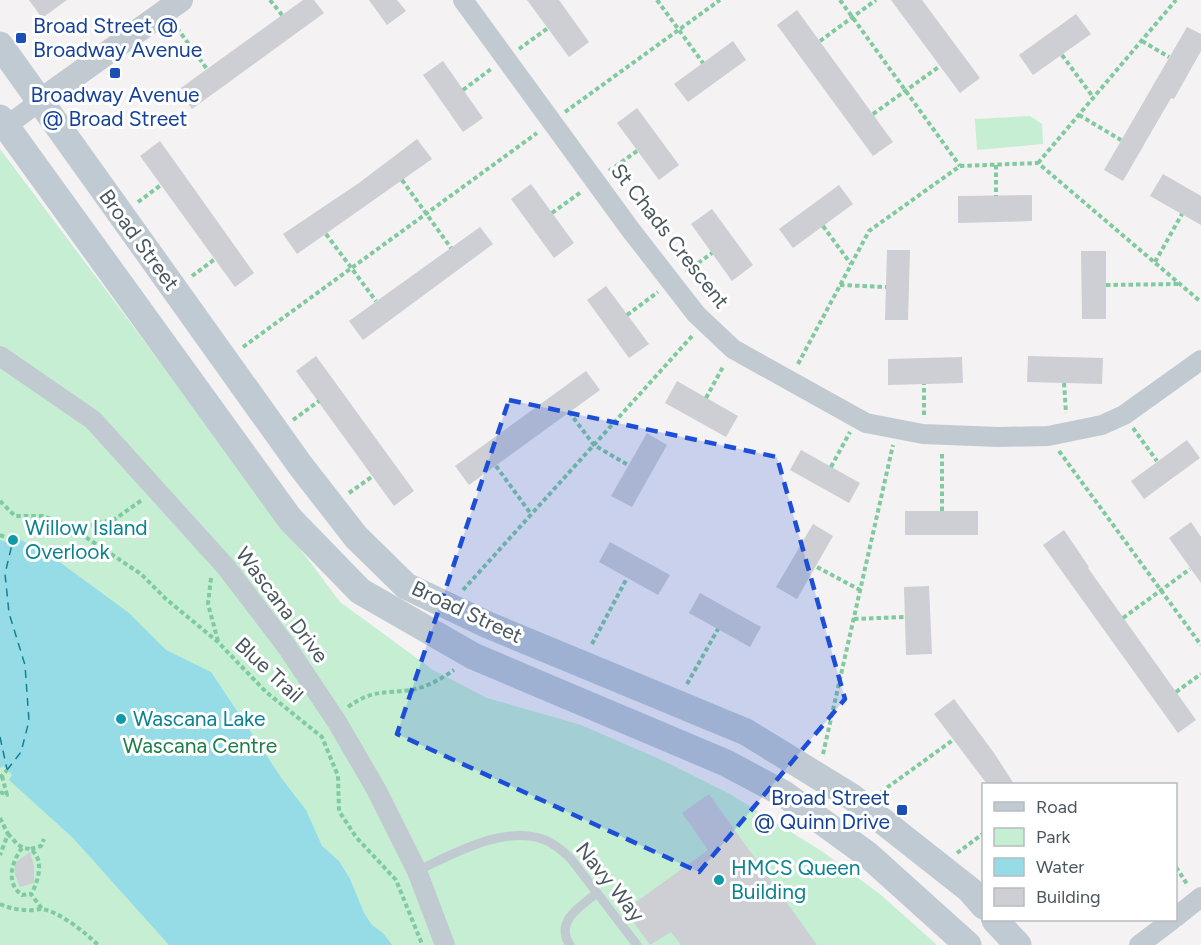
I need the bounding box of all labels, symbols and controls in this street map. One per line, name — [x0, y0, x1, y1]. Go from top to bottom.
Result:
place label: Broad Street @ Broadway Avenue — [33, 13, 202, 62]
marker: Broad Street @ Broadway Avenue — [14, 31, 28, 45]
marker: Broadway Avenue @ Broad Street — [108, 66, 122, 80]
place label: Broadway Avenue @ Broad Street — [30, 82, 200, 131]
street label: St Chads Crescent — [606, 158, 735, 313]
street label: Broad Street — [94, 184, 185, 295]
place label: Willow Island Overlook — [25, 515, 148, 564]
marker: Willow Island Overlook — [6, 533, 20, 547]
street label: Wascana Drive — [231, 542, 334, 667]
street label: Broad Street — [408, 575, 527, 648]
street label: Blue Trail — [230, 632, 308, 707]
place label: Wascana Lake — [133, 706, 266, 731]
marker: Wascana Lake — [114, 712, 128, 726]
park label: Wascana Centre — [123, 733, 277, 758]
legend — [982, 783, 1177, 921]
place label: Broad Street @ Quinn Drive — [754, 785, 890, 834]
text: Road — [1036, 796, 1077, 818]
marker: Broad Street @ Quinn Drive — [895, 803, 909, 817]
text: Park — [1036, 826, 1071, 848]
street label: Navy Way — [571, 837, 650, 926]
place label: HMCS Queen Building — [731, 855, 861, 904]
text: Water — [1036, 856, 1084, 878]
marker: HMCS Queen Building — [712, 873, 726, 887]
text: Building — [1036, 886, 1101, 908]

